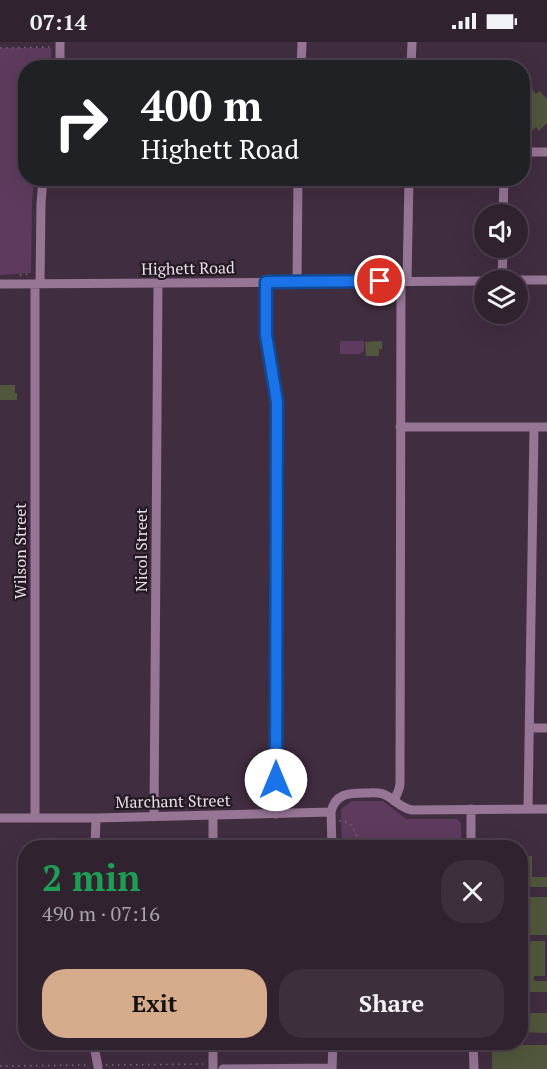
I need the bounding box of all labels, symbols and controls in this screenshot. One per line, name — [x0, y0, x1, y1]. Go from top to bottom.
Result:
text: 07:14 — [30, 7, 87, 36]
text: 400 m — [141, 77, 262, 133]
icon: right — [42, 84, 120, 162]
text: Highett Road — [141, 131, 299, 167]
map controls — [474, 204, 528, 324]
button: sound — [474, 204, 528, 258]
pin — [354, 255, 405, 306]
street label: Highett Road — [141, 256, 235, 280]
icon: arrive — [363, 264, 396, 297]
button: layers — [474, 270, 528, 324]
street label: Wilson Street — [9, 503, 31, 599]
street label: Nicol Street — [130, 508, 152, 592]
position arrow — [244, 748, 308, 812]
street label: Marchant Street — [115, 789, 231, 813]
text: 2 min — [42, 854, 140, 901]
button: close — [441, 860, 504, 923]
text: 490 m · 07:16 — [42, 900, 160, 927]
button: Exit — [42, 969, 267, 1038]
button: Share — [279, 969, 504, 1038]

